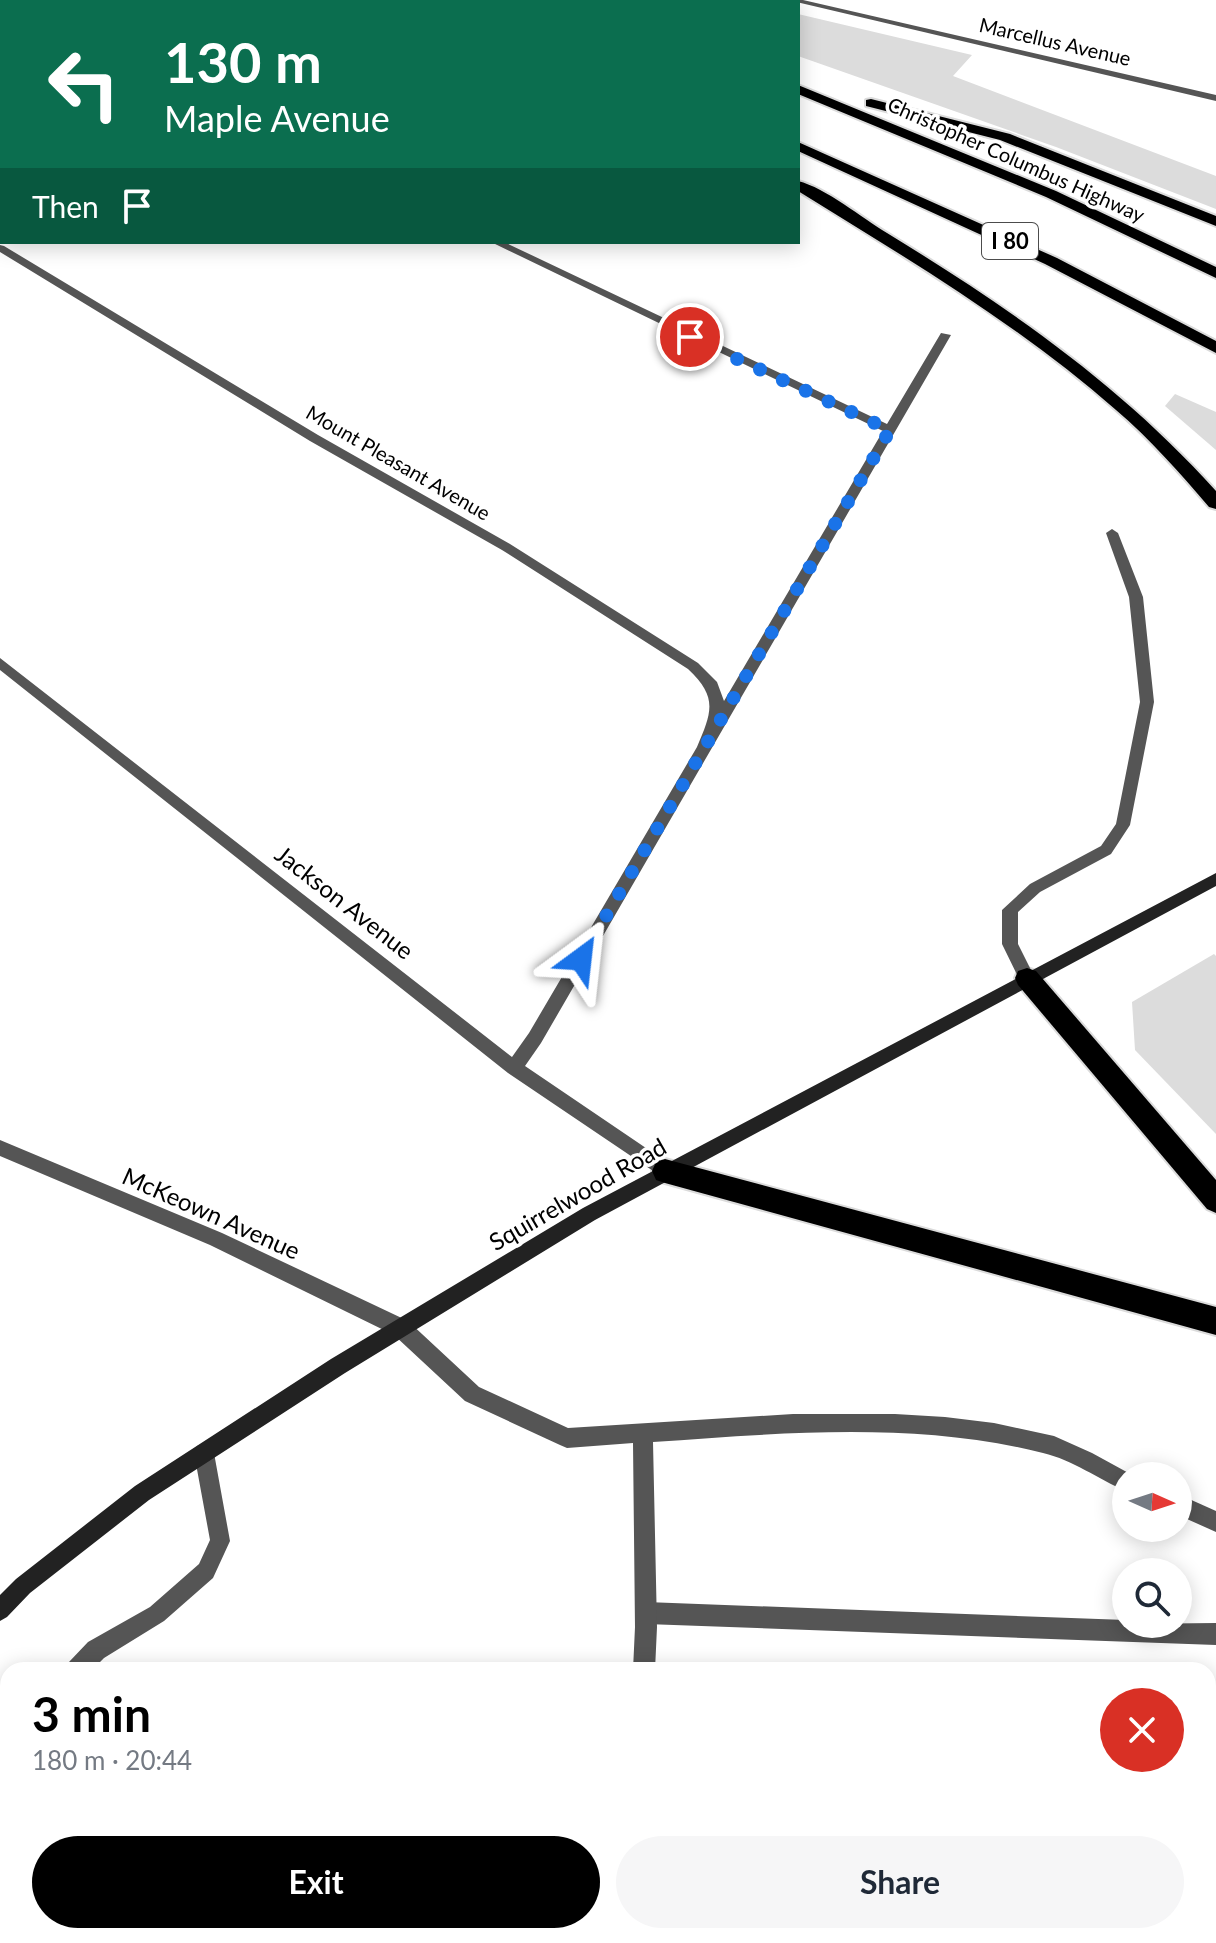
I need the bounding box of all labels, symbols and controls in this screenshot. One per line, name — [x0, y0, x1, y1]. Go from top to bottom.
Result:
street label: Marcellus Avenue — [977, 12, 1133, 70]
text: 130 m — [164, 28, 322, 95]
icon: left — [32, 32, 136, 136]
street label: Christopher Columbus Highway — [884, 91, 1149, 227]
text: Maple Avenue — [164, 96, 390, 140]
icon: arrive — [115, 184, 159, 228]
text: Then — [32, 188, 99, 224]
road number: I 80 — [982, 223, 1038, 259]
pin — [656, 303, 724, 371]
icon: arrive — [668, 315, 712, 359]
street label: Mount Pleasant Avenue — [302, 400, 495, 525]
street label: Jackson Avenue — [270, 839, 420, 965]
position arrow — [539, 917, 623, 1001]
street label: Squirrelwood Road — [484, 1131, 671, 1256]
street label: McKeown Avenue — [118, 1160, 305, 1265]
north arrow — [1112, 1462, 1192, 1542]
map controls — [1112, 1462, 1192, 1638]
button: search — [1112, 1558, 1192, 1638]
text: 3 min — [32, 1685, 151, 1742]
button: close — [1100, 1688, 1184, 1772]
text: 180 m · 20:44 — [32, 1744, 192, 1776]
button: Exit — [32, 1836, 600, 1928]
button: Share — [616, 1836, 1184, 1928]

